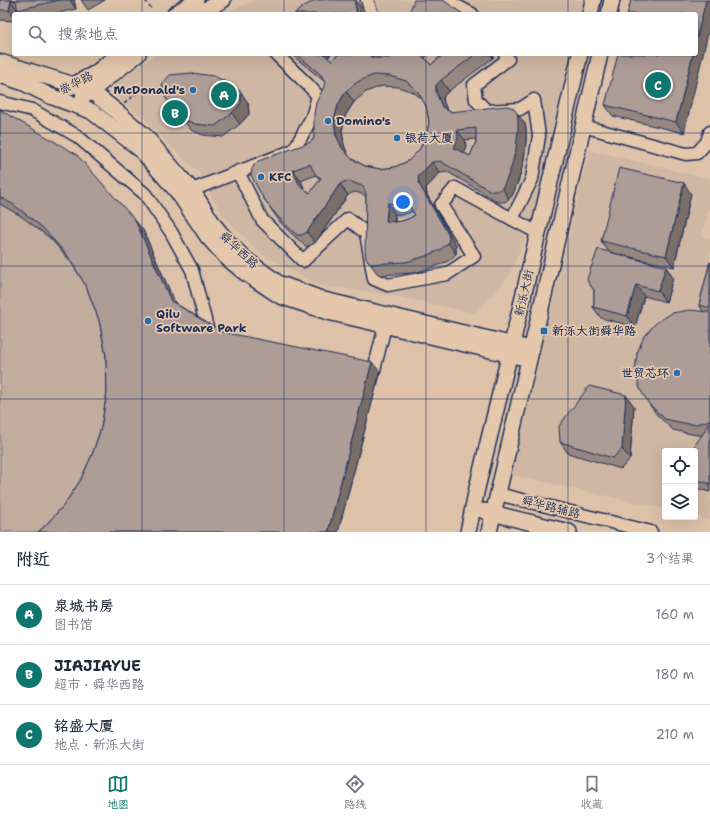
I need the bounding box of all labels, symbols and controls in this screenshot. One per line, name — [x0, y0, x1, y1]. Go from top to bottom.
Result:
search box — [12, 12, 698, 56]
icon: search — [26, 23, 48, 45]
text: 搜索地点 — [58, 24, 118, 44]
street label: 崇华路 — [56, 68, 96, 98]
pin: C — [645, 70, 671, 100]
pin: A — [211, 80, 237, 110]
place label: McDonald's — [113, 82, 185, 98]
marker: McDonald's — [188, 85, 198, 95]
pin: B — [162, 98, 188, 128]
place label: Domino's — [336, 113, 391, 129]
marker: Domino's — [323, 116, 333, 126]
place label: 银荷大厦 — [405, 130, 453, 146]
marker: 银荷大厦 — [392, 133, 402, 143]
place label: KFC — [269, 169, 291, 185]
marker: KFC — [256, 172, 266, 182]
your location — [393, 192, 413, 212]
street label: 舜华西路 — [216, 228, 262, 272]
street label: 新泺大街 — [511, 268, 537, 318]
place label: Qilu Software Park — [156, 306, 247, 336]
marker: Qilu Software Park — [143, 316, 153, 326]
place label: 新泺大街舜华路 — [552, 323, 636, 339]
marker: 新泺大街舜华路 — [539, 326, 549, 336]
place label: 世贸芯环 — [621, 365, 669, 381]
marker: 世贸芯环 — [672, 368, 682, 378]
map controls — [662, 448, 698, 520]
button: locate — [662, 448, 698, 484]
button: layers — [662, 484, 698, 520]
street label: 舜华路辅路 — [520, 492, 582, 522]
text: 附近 — [16, 548, 50, 570]
text: 3个结果 — [646, 550, 694, 567]
text: 泉城书房 — [54, 596, 114, 616]
text: A — [24, 606, 34, 623]
text: 160 m — [656, 606, 694, 623]
text: 图书馆 — [54, 616, 93, 633]
text: JIAJIAYUE — [54, 656, 141, 676]
text: B — [25, 666, 33, 683]
text: 180 m — [655, 666, 694, 683]
text: 超市 · 舜华西路 — [54, 676, 145, 693]
text: 铭盛大厦 — [54, 716, 114, 736]
text: C — [25, 726, 33, 743]
text: 210 m — [656, 726, 694, 743]
text: 地点 · 新泺大街 — [54, 736, 145, 753]
tab: 地图 — [107, 773, 129, 812]
tab: 路线 — [344, 773, 366, 812]
tab: 收藏 — [581, 773, 603, 812]

